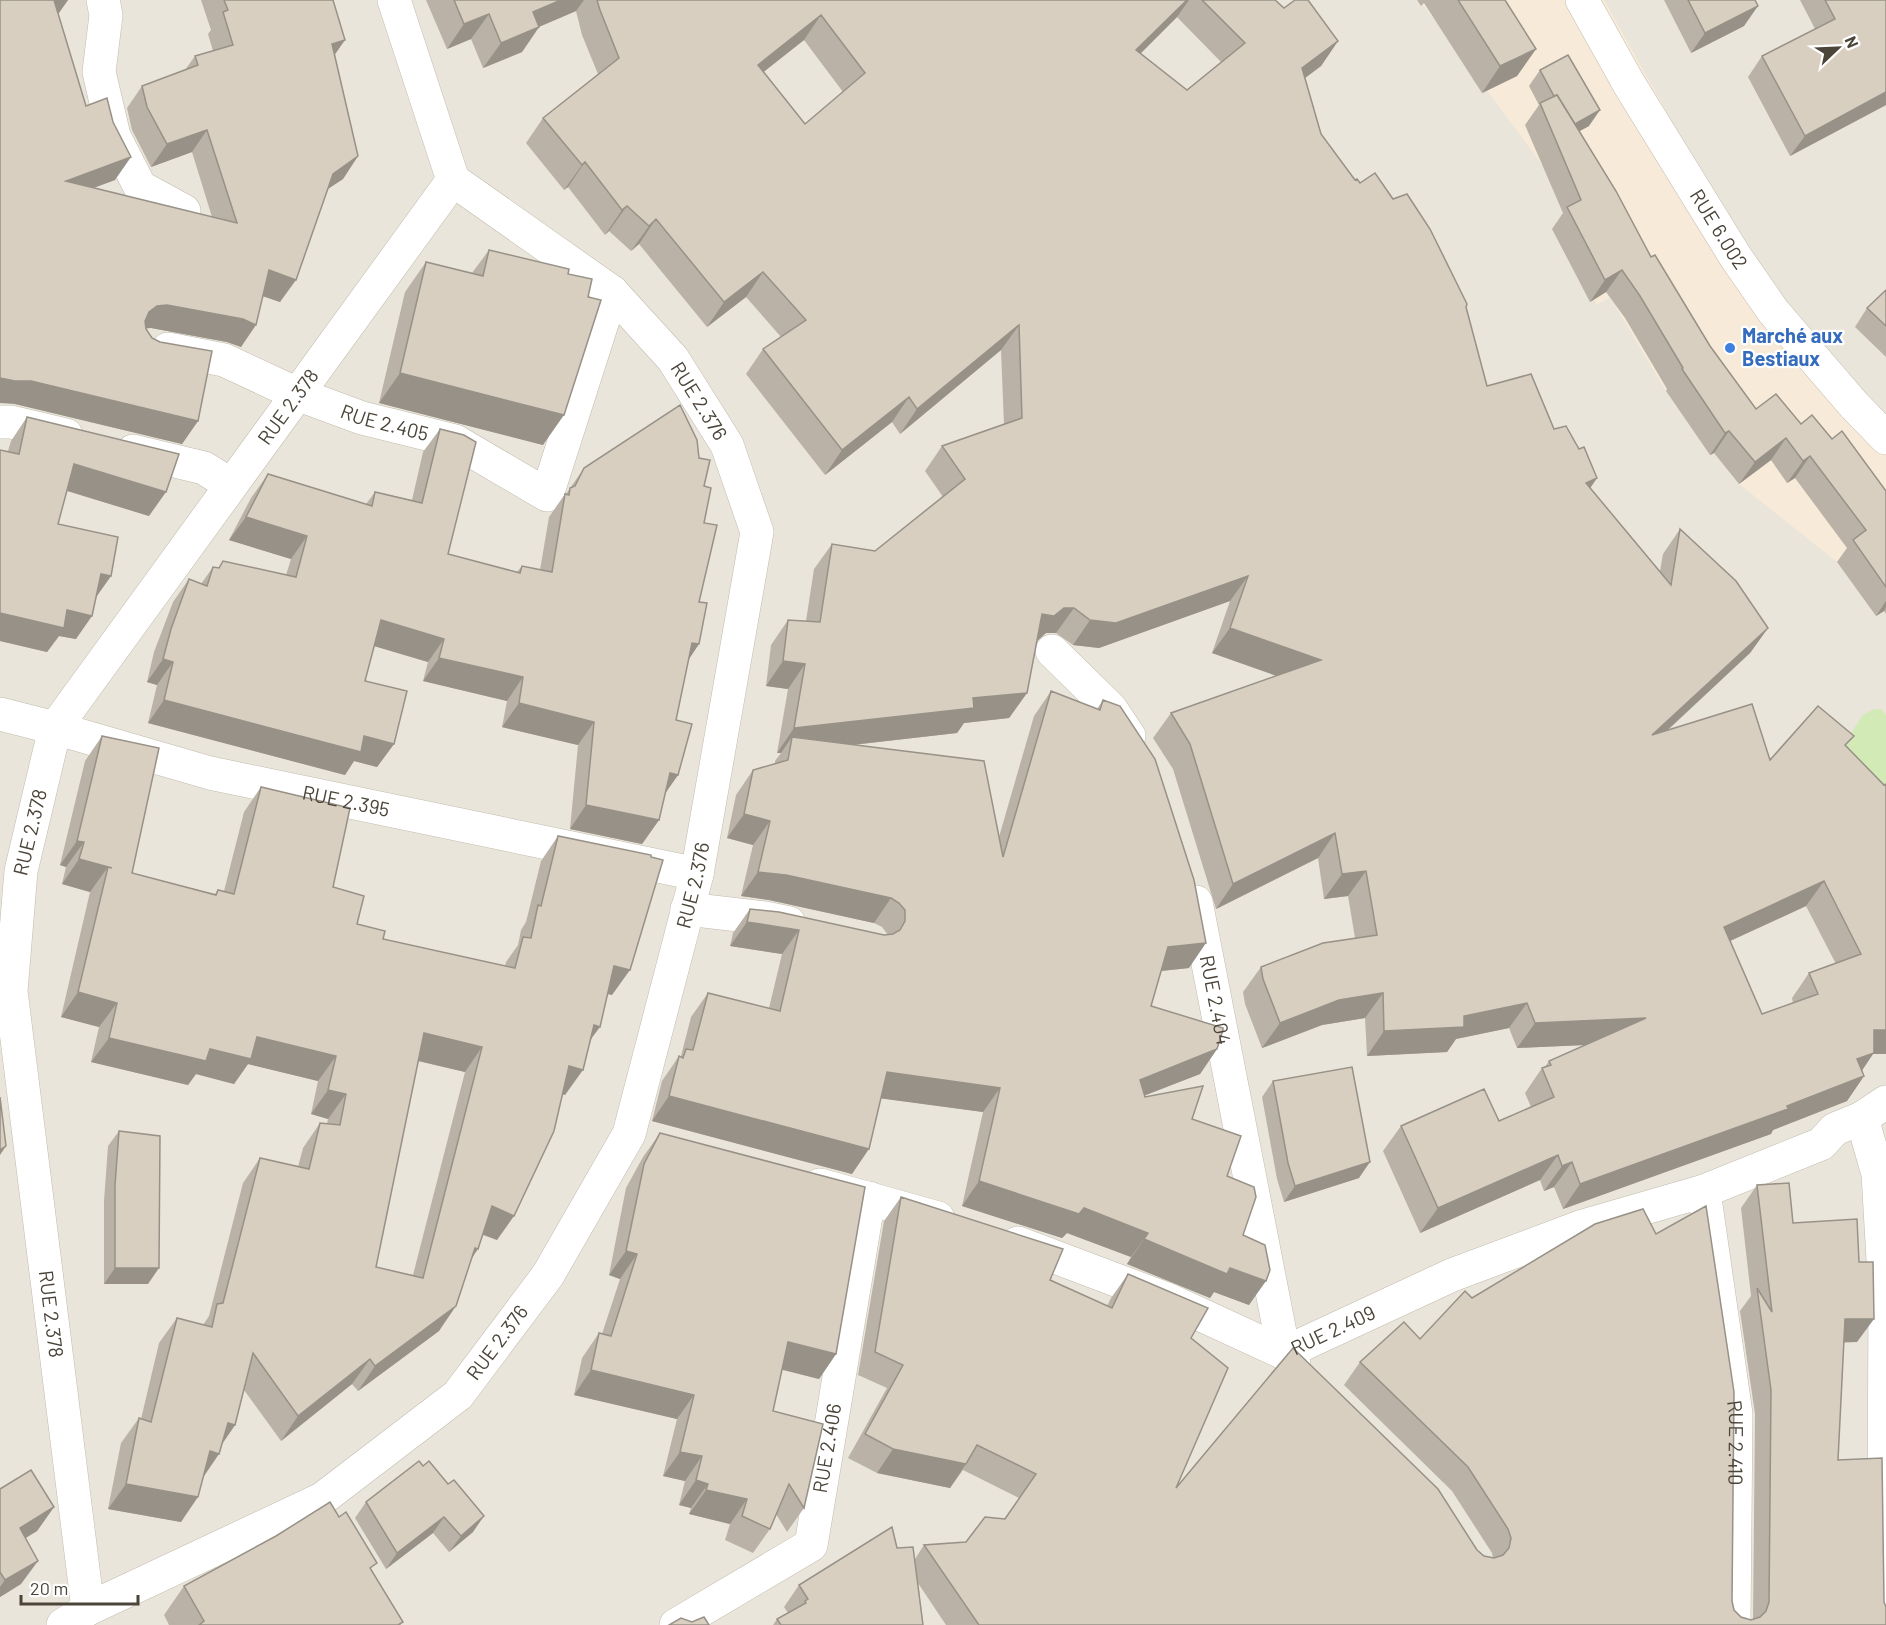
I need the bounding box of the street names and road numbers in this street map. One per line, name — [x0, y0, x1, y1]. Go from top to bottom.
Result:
street label: RUE 6.002 — [1686, 184, 1753, 273]
street label: RUE 2.376 — [666, 357, 733, 444]
street label: RUE 2.378 — [252, 364, 323, 449]
street label: RUE 2.405 — [338, 398, 431, 445]
street label: RUE 2.395 — [300, 779, 392, 821]
street label: RUE 2.378 — [7, 787, 51, 878]
street label: RUE 2.376 — [670, 840, 713, 931]
street label: RUE 2.404 — [1196, 953, 1237, 1047]
street label: RUE 2.378 — [35, 1269, 69, 1359]
street label: RUE 2.409 — [1286, 1299, 1379, 1359]
street label: RUE 2.376 — [461, 1300, 532, 1384]
street label: RUE 2.410 — [1723, 1398, 1749, 1485]
street label: RUE 2.406 — [807, 1402, 845, 1495]

